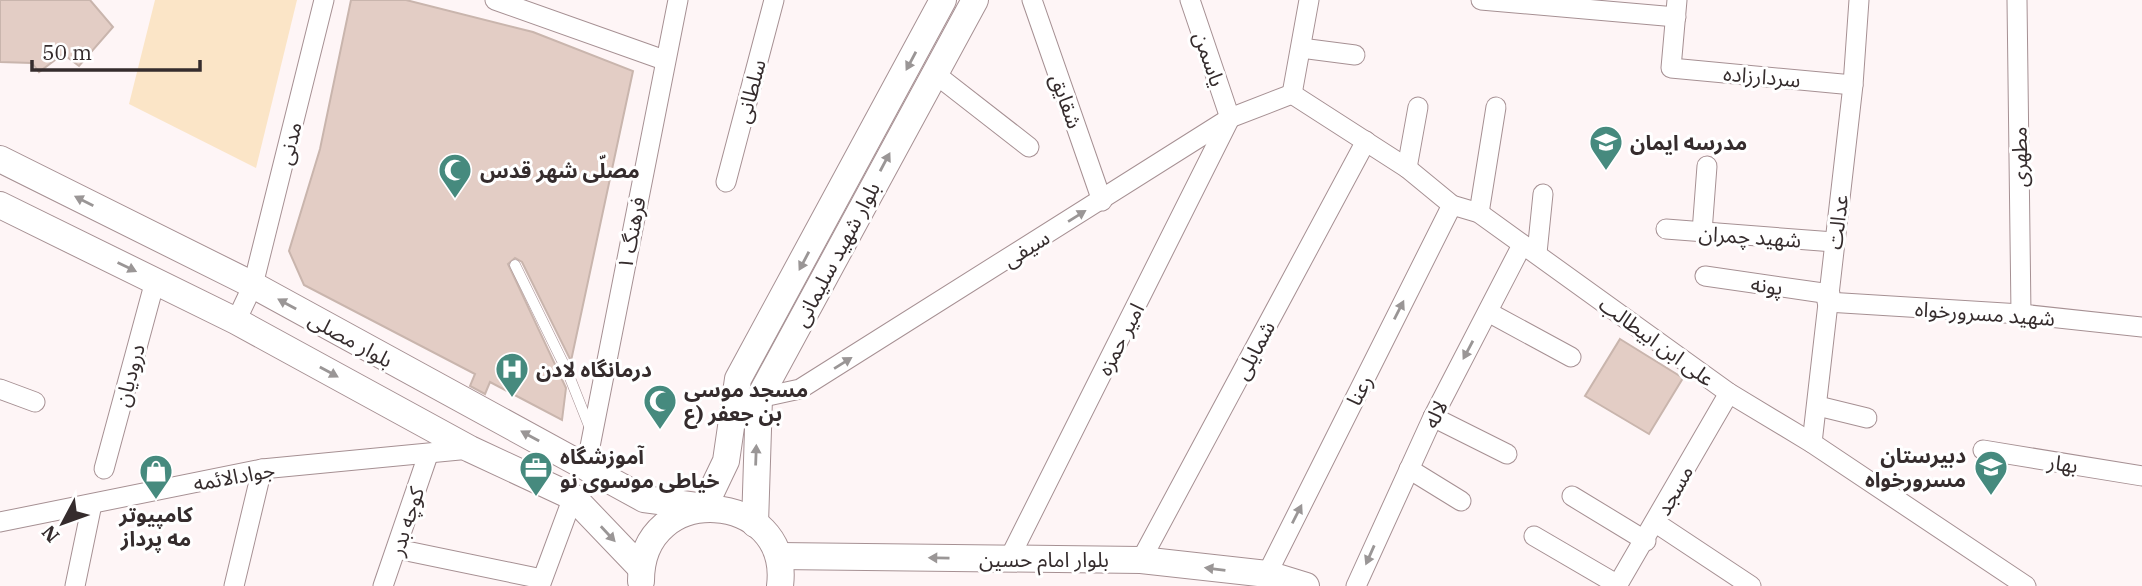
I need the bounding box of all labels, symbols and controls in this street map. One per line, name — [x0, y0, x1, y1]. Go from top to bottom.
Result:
scale bar — [32, 28, 200, 72]
street label: یاسمن — [1188, 28, 1232, 90]
text: 50 m — [42, 38, 92, 66]
one-way arrow — [906, 51, 918, 71]
street label: سلطانی — [728, 56, 772, 126]
street label: سردارزاده — [1722, 59, 1802, 93]
street label: شقایق — [1045, 70, 1089, 132]
street label: مدنی — [270, 119, 308, 167]
school or university icon: مدرسه ایمان — [1587, 123, 1625, 172]
street label: مطهری — [2004, 126, 2034, 188]
place label: مدرسه ایمان — [1630, 128, 1747, 156]
mosque icon: مصلّی شهر قدس — [436, 151, 474, 200]
one-way arrow — [879, 152, 891, 171]
place label: مصلّی شهر قدس — [480, 154, 640, 184]
street label: بلوار شهید سلیمانی — [786, 177, 886, 331]
street label: عدالت — [1820, 193, 1854, 251]
street label: فرهنگ ۱ — [610, 194, 652, 272]
one-way arrow — [74, 195, 94, 206]
one-way arrow — [1068, 210, 1087, 223]
street label: شهید چمران — [1698, 218, 1802, 254]
street label: سیفی — [997, 223, 1055, 273]
one-way arrow — [799, 252, 811, 272]
one-way arrow — [117, 262, 137, 273]
street label: پونه — [1749, 269, 1785, 301]
street label: علی ابن ابیطالب — [1594, 290, 1720, 392]
street label: شهید مسرورخواه — [1914, 294, 2056, 332]
one-way arrow — [277, 298, 297, 309]
street label: امیر حمزه — [1090, 298, 1150, 380]
one-way arrow — [1394, 300, 1405, 320]
street label: بلوار مصلی — [304, 304, 398, 374]
street label: شمایلی — [1227, 316, 1281, 384]
one-way arrow — [1463, 340, 1475, 360]
street label: درودیان — [107, 341, 151, 409]
hospital icon: درمانگاه لادن — [493, 350, 531, 399]
place label: درمانگاه لادن — [536, 355, 652, 383]
one-way arrow — [833, 356, 852, 369]
one-way arrow — [319, 366, 339, 378]
street label: رعنا — [1339, 370, 1379, 410]
place label: مسجد موسی بن جعفر (ع — [684, 375, 808, 429]
mosque icon: مسجد موسی بن جعفر (ع — [641, 382, 679, 431]
street label: لاله — [1416, 395, 1454, 433]
one-way arrow — [520, 430, 539, 442]
place label: دبیرستان مسرورخواه — [1865, 441, 1966, 493]
place label: آموزشگاه خیاطی موسوی نو — [560, 442, 720, 494]
one-way arrow — [750, 444, 761, 466]
street label: بهار — [2045, 447, 2080, 479]
school or university icon: دبیرستان مسرورخواه — [1972, 448, 2010, 497]
office icon: آموزشگاه خیاطی موسوی نو — [517, 449, 555, 498]
shop icon: کامپیوتر مه پرداز — [137, 452, 175, 501]
street label: جوادالائمه — [191, 455, 277, 497]
street label: مسجد — [1649, 460, 1699, 520]
street label: کوچه بدر — [381, 483, 430, 560]
north arrow — [28, 488, 98, 558]
place label: کامپیوتر مه پرداز — [118, 500, 193, 553]
one-way arrow — [1291, 503, 1303, 523]
text: N — [36, 521, 64, 548]
one-way arrow — [600, 525, 616, 542]
street label: بلوار امام حسین — [979, 545, 1109, 576]
one-way arrow — [1364, 545, 1376, 565]
one-way arrow — [928, 553, 950, 564]
one-way arrow — [1204, 563, 1226, 574]

